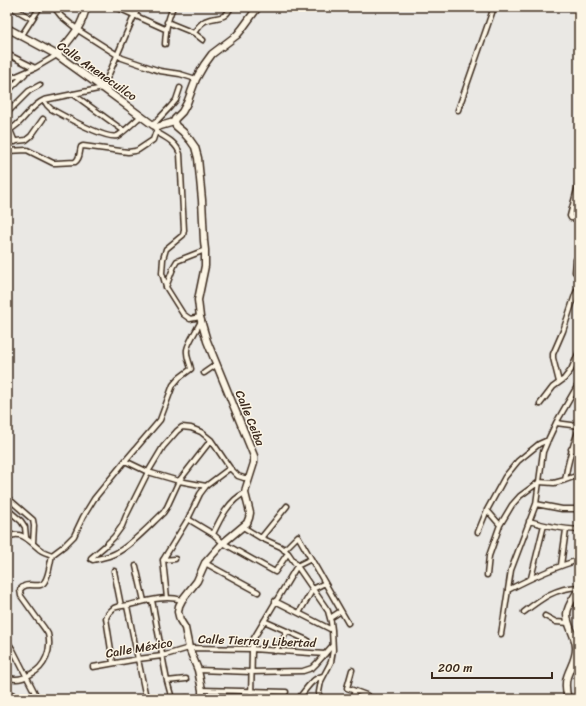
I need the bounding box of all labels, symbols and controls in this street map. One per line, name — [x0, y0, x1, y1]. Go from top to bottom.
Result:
street label: Calle Anenecuilco — [52, 35, 142, 107]
street label: Calle Ceiba — [229, 387, 272, 450]
street label: Calle Tierra y Libertad — [198, 628, 317, 654]
street label: Calle México — [104, 631, 174, 665]
scale bar — [432, 654, 552, 680]
text: 200 m — [438, 657, 472, 679]

